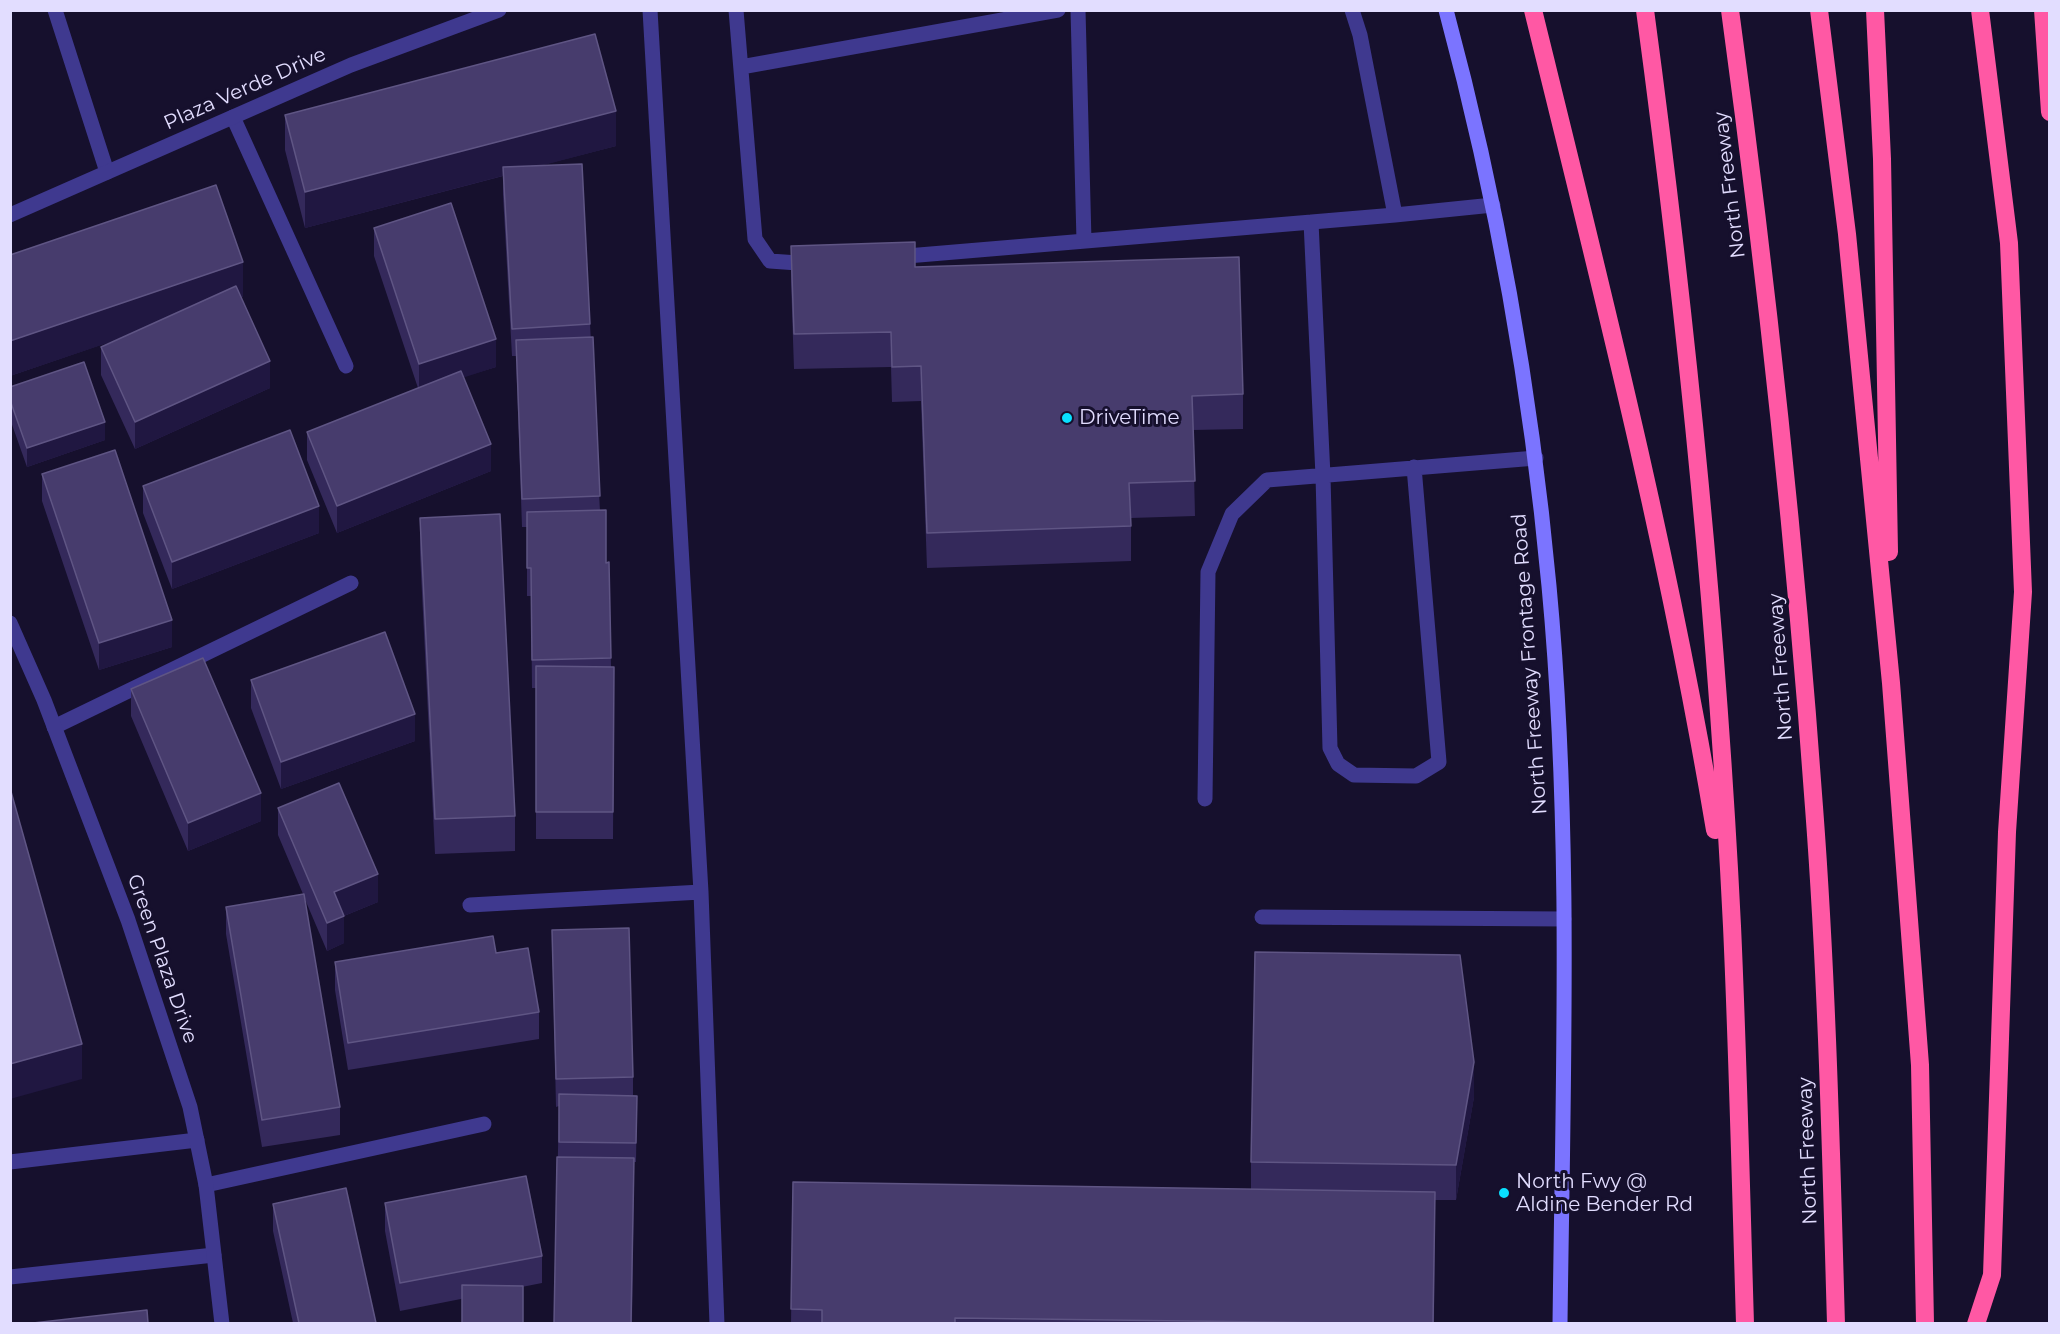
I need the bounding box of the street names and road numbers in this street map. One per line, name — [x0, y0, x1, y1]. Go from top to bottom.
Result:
street label: Plaza Verde Drive — [160, 42, 330, 136]
street label: North Freeway — [1709, 110, 1751, 260]
street label: North Freeway Frontage Road — [1507, 513, 1553, 815]
street label: North Freeway — [1764, 593, 1798, 741]
street label: Green Plaza Drive — [122, 871, 202, 1047]
street label: North Freeway — [1793, 1077, 1823, 1225]

